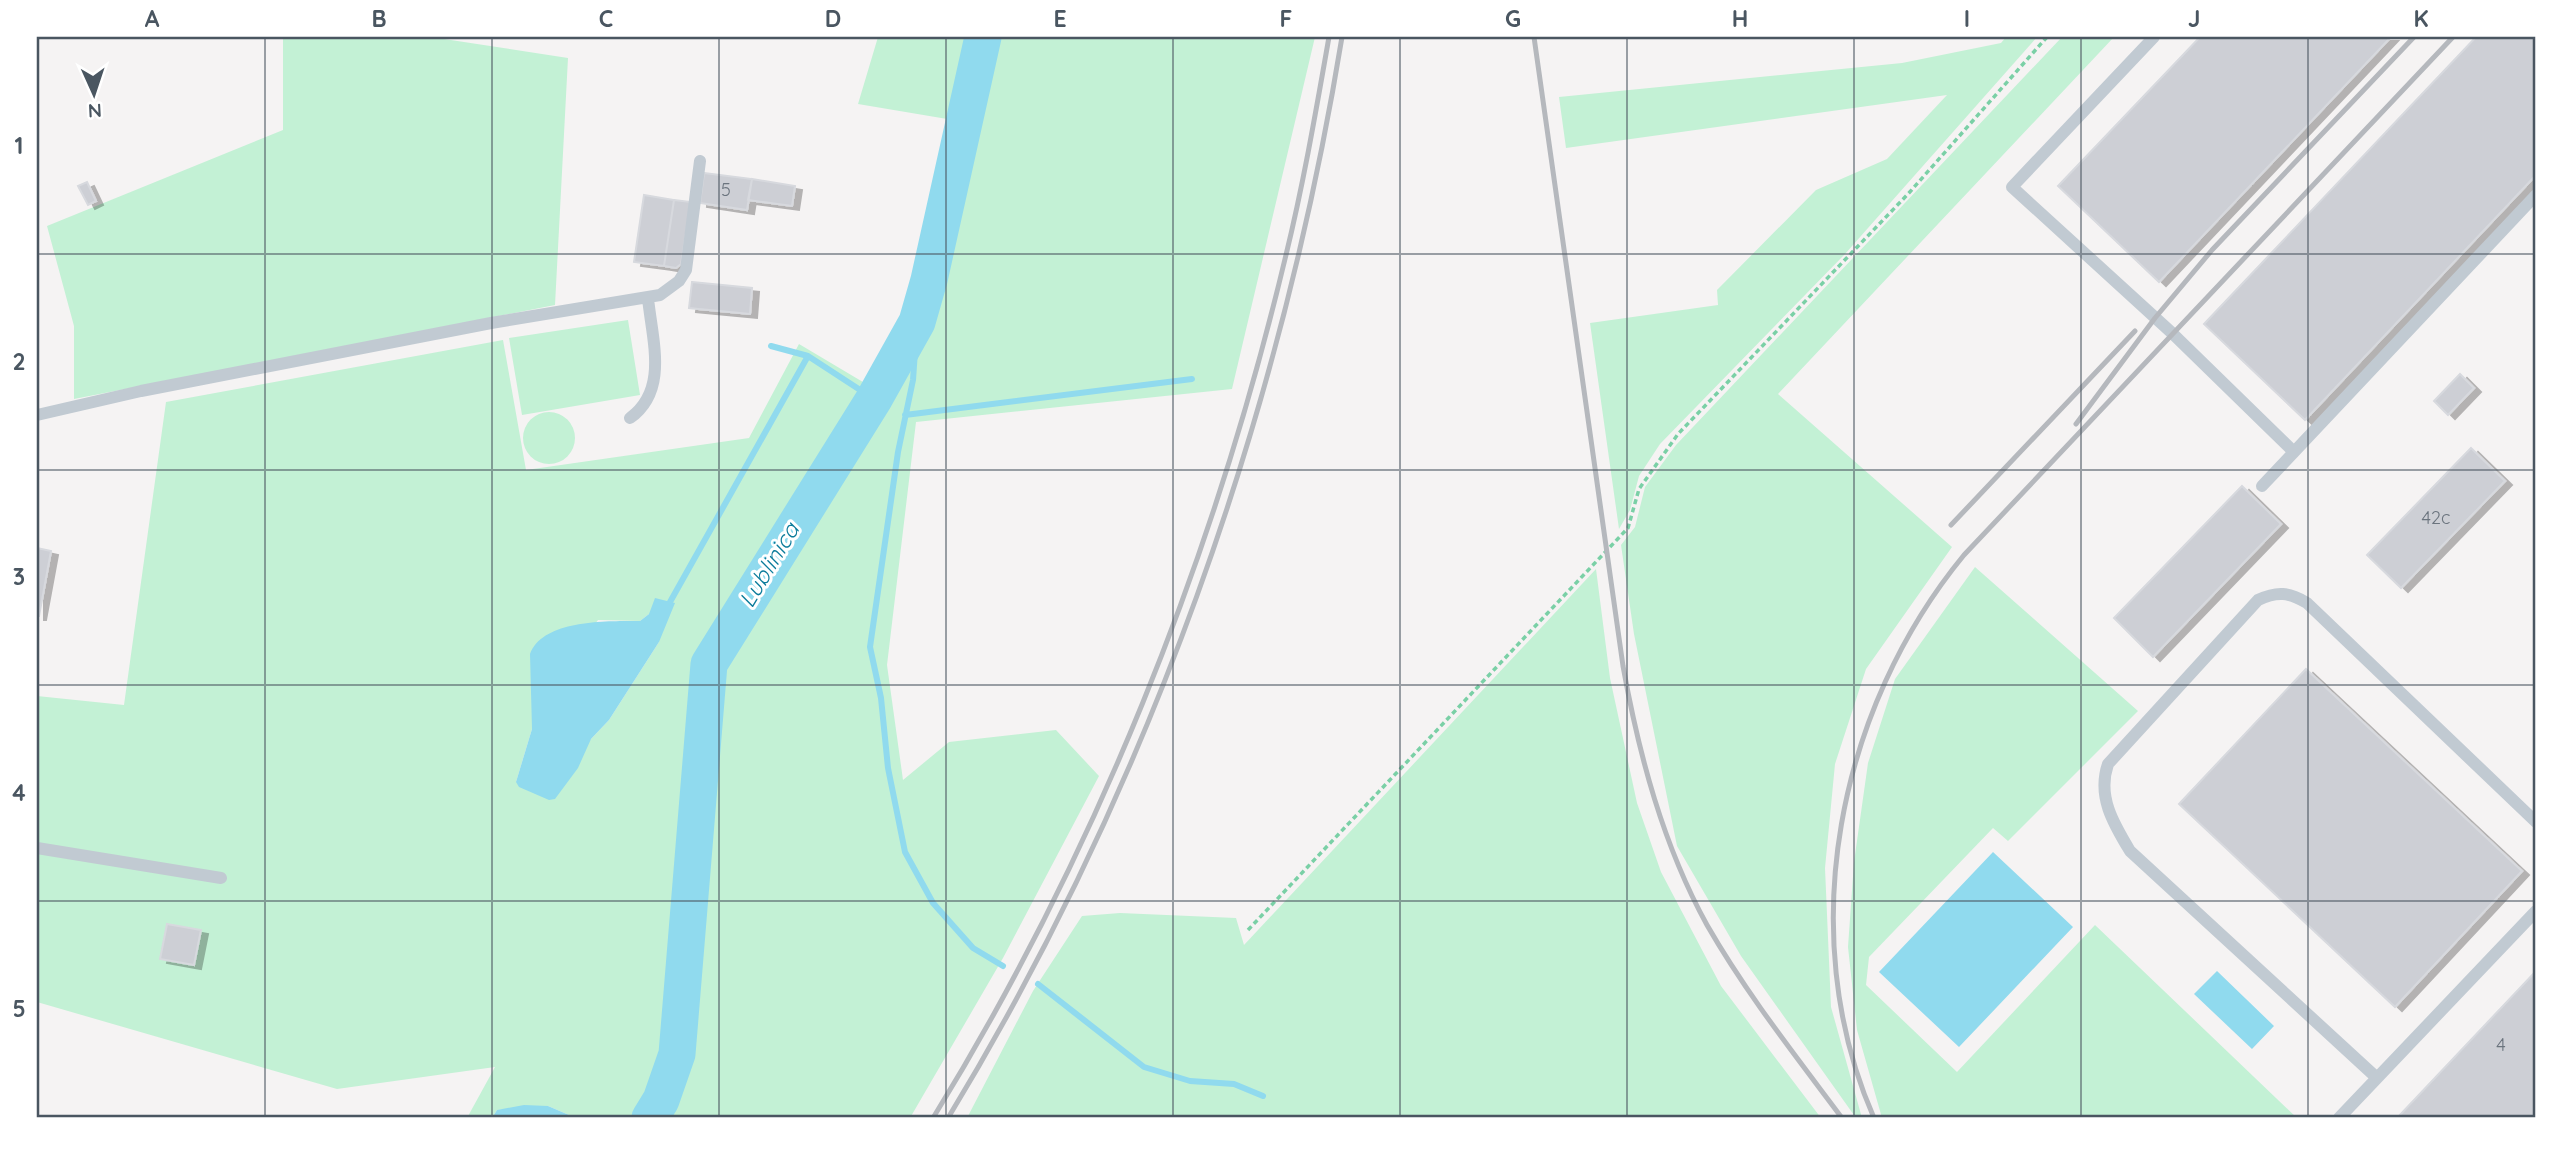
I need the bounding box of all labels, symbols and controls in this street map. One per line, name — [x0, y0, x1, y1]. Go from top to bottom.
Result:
text: A — [145, 4, 160, 33]
text: B — [371, 4, 387, 33]
text: C — [599, 4, 613, 33]
text: D — [825, 4, 841, 33]
text: E — [1053, 4, 1067, 33]
text: F — [1280, 4, 1292, 33]
text: G — [1505, 4, 1521, 33]
text: H — [1732, 4, 1748, 33]
text: I — [1964, 4, 1970, 33]
text: J — [2188, 4, 2200, 33]
text: K — [2413, 4, 2429, 33]
north arrow — [60, 60, 130, 130]
text: N — [87, 99, 102, 123]
text: 1 — [15, 131, 23, 160]
house number: 5 — [721, 178, 731, 201]
text: 2 — [12, 347, 26, 376]
house number: 42c — [2422, 506, 2450, 529]
water label: Lublinica — [732, 516, 806, 612]
text: 3 — [13, 562, 25, 591]
text: 4 — [12, 778, 26, 807]
text: 5 — [12, 994, 26, 1023]
house number: 4 — [2496, 1033, 2506, 1056]

